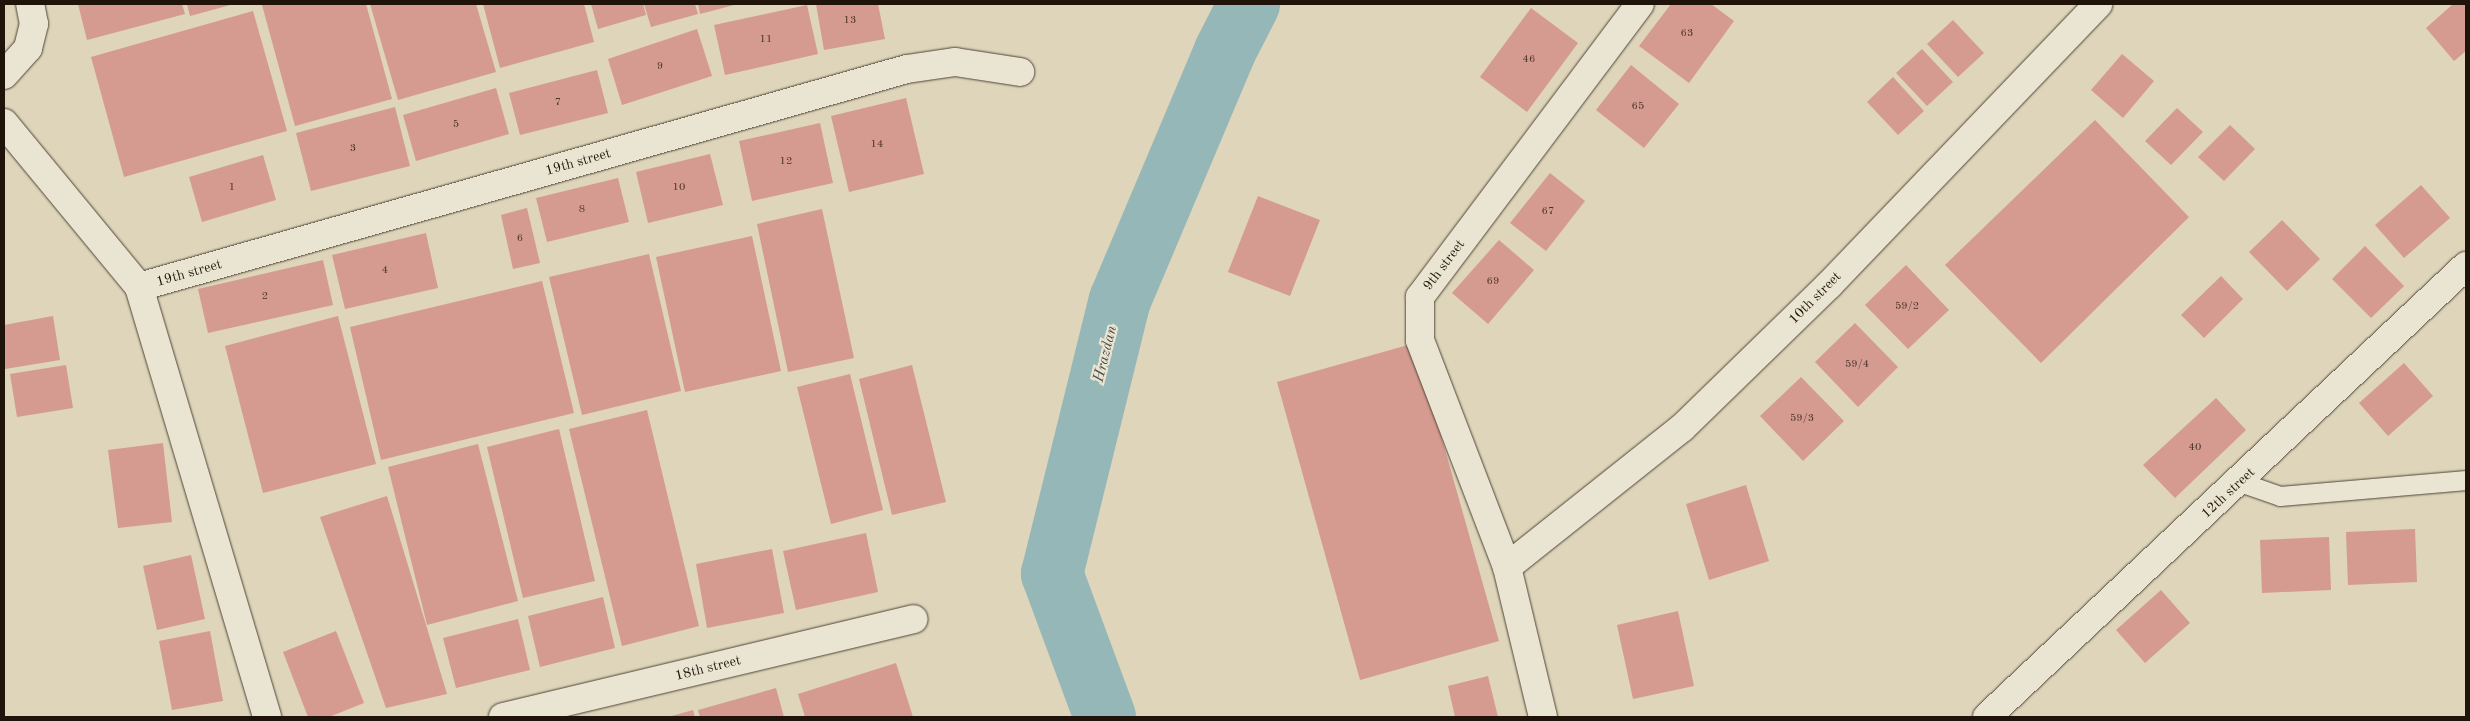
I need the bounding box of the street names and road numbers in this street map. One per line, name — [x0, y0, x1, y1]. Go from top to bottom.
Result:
street label: 19th street — [543, 145, 613, 179]
street label: 9th street — [1420, 236, 1468, 294]
street label: 19th street — [154, 256, 224, 290]
street label: 10th street — [1785, 268, 1845, 328]
street label: 12th street — [2198, 464, 2258, 522]
street label: 18th street — [673, 652, 743, 684]

